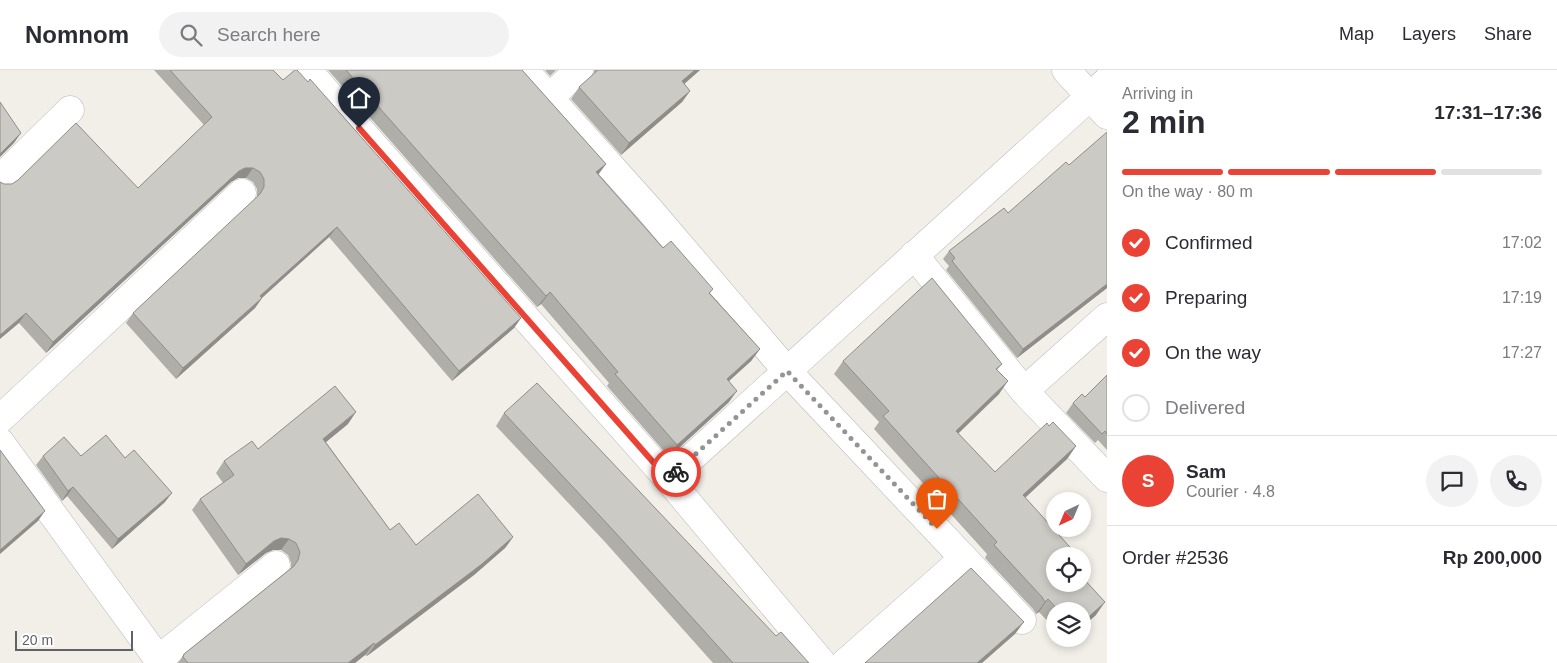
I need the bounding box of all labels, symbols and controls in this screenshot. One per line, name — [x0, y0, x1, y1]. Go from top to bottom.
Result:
search box — [159, 12, 509, 57]
text: Nomnom — [25, 21, 129, 48]
icon: search — [177, 21, 205, 49]
text: Search here — [217, 24, 321, 45]
text: Map — [1339, 24, 1374, 44]
text: Layers — [1402, 24, 1456, 44]
text: Share — [1484, 24, 1532, 44]
pin — [338, 77, 380, 128]
icon: home — [345, 84, 373, 112]
text: Arriving in — [1122, 85, 1193, 102]
text: 17:31–17:36 — [1434, 102, 1542, 123]
text: 2 min — [1122, 104, 1206, 140]
text: On the way · 80 m — [1122, 183, 1253, 200]
icon: check — [1122, 229, 1150, 257]
text: Confirmed — [1165, 232, 1253, 253]
text: 17:02 — [1502, 234, 1542, 251]
icon: check — [1122, 284, 1150, 312]
text: Preparing — [1165, 287, 1247, 308]
text: 17:19 — [1502, 289, 1542, 306]
icon: check — [1122, 339, 1150, 367]
text: On the way — [1165, 342, 1261, 363]
text: 17:27 — [1502, 344, 1542, 361]
text: Delivered — [1165, 397, 1245, 418]
courier — [651, 447, 701, 497]
button: chat — [1426, 455, 1478, 507]
button: phone — [1490, 455, 1542, 507]
icon: bike — [662, 458, 690, 486]
text: Sam — [1186, 461, 1226, 482]
text: S — [1142, 470, 1154, 491]
pin — [916, 478, 958, 529]
text: Courier · 4.8 — [1186, 483, 1275, 500]
icon: bag — [923, 485, 951, 513]
north arrow — [1046, 492, 1091, 538]
map controls — [1046, 492, 1091, 647]
button: locate — [1046, 547, 1091, 592]
text: Order #2536 — [1122, 547, 1229, 568]
text: Rp 200,000 — [1443, 547, 1542, 568]
button: layers — [1046, 602, 1091, 647]
scale bar — [15, 628, 132, 651]
text: 20 m — [22, 632, 53, 648]

